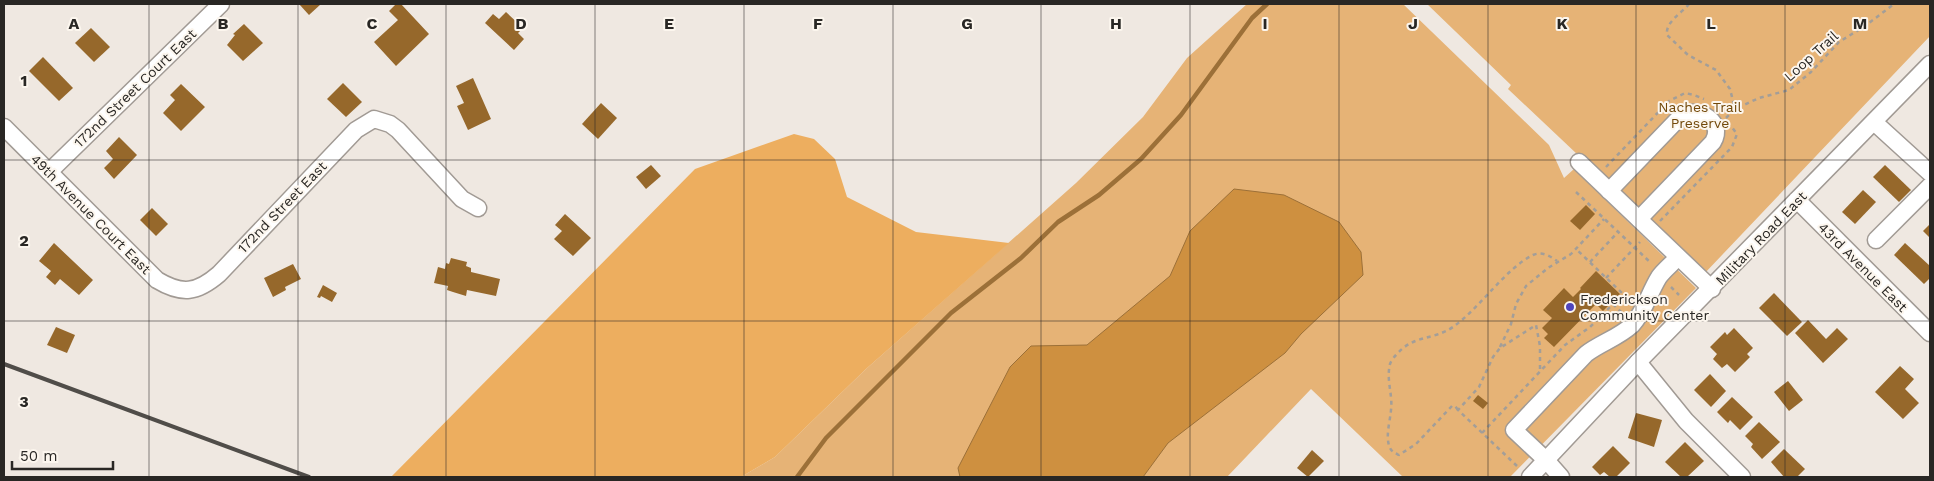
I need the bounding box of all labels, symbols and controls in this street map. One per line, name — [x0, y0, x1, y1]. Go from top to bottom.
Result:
text: A — [69, 14, 80, 33]
text: B — [218, 14, 229, 33]
text: C — [367, 14, 378, 33]
text: D — [515, 14, 527, 33]
text: E — [664, 14, 674, 33]
text: F — [813, 14, 823, 33]
text: G — [961, 14, 973, 33]
text: H — [1110, 14, 1122, 33]
text: I — [1262, 14, 1268, 33]
text: J — [1408, 14, 1418, 33]
text: K — [1556, 14, 1568, 33]
text: L — [1706, 14, 1716, 33]
text: M — [1853, 14, 1867, 33]
street label: 172nd Street Court East — [71, 25, 199, 150]
street label: Loop Trail — [1781, 27, 1842, 84]
text: 1 — [21, 71, 27, 90]
park label: Naches Trail Preserve — [1658, 99, 1742, 131]
street label: 49th Avenue Court East — [28, 151, 154, 277]
street label: 172nd Street East — [234, 158, 330, 256]
street label: Military Road East — [1712, 188, 1810, 288]
street label: 43rd Avenue East — [1815, 219, 1911, 315]
text: 2 — [19, 231, 29, 250]
place label: Frederickson Community Center — [1580, 291, 1709, 323]
marker: Frederickson Community Center — [1564, 301, 1576, 313]
text: 3 — [19, 392, 29, 411]
scale bar — [12, 438, 114, 470]
text: 50 m — [20, 447, 57, 465]

